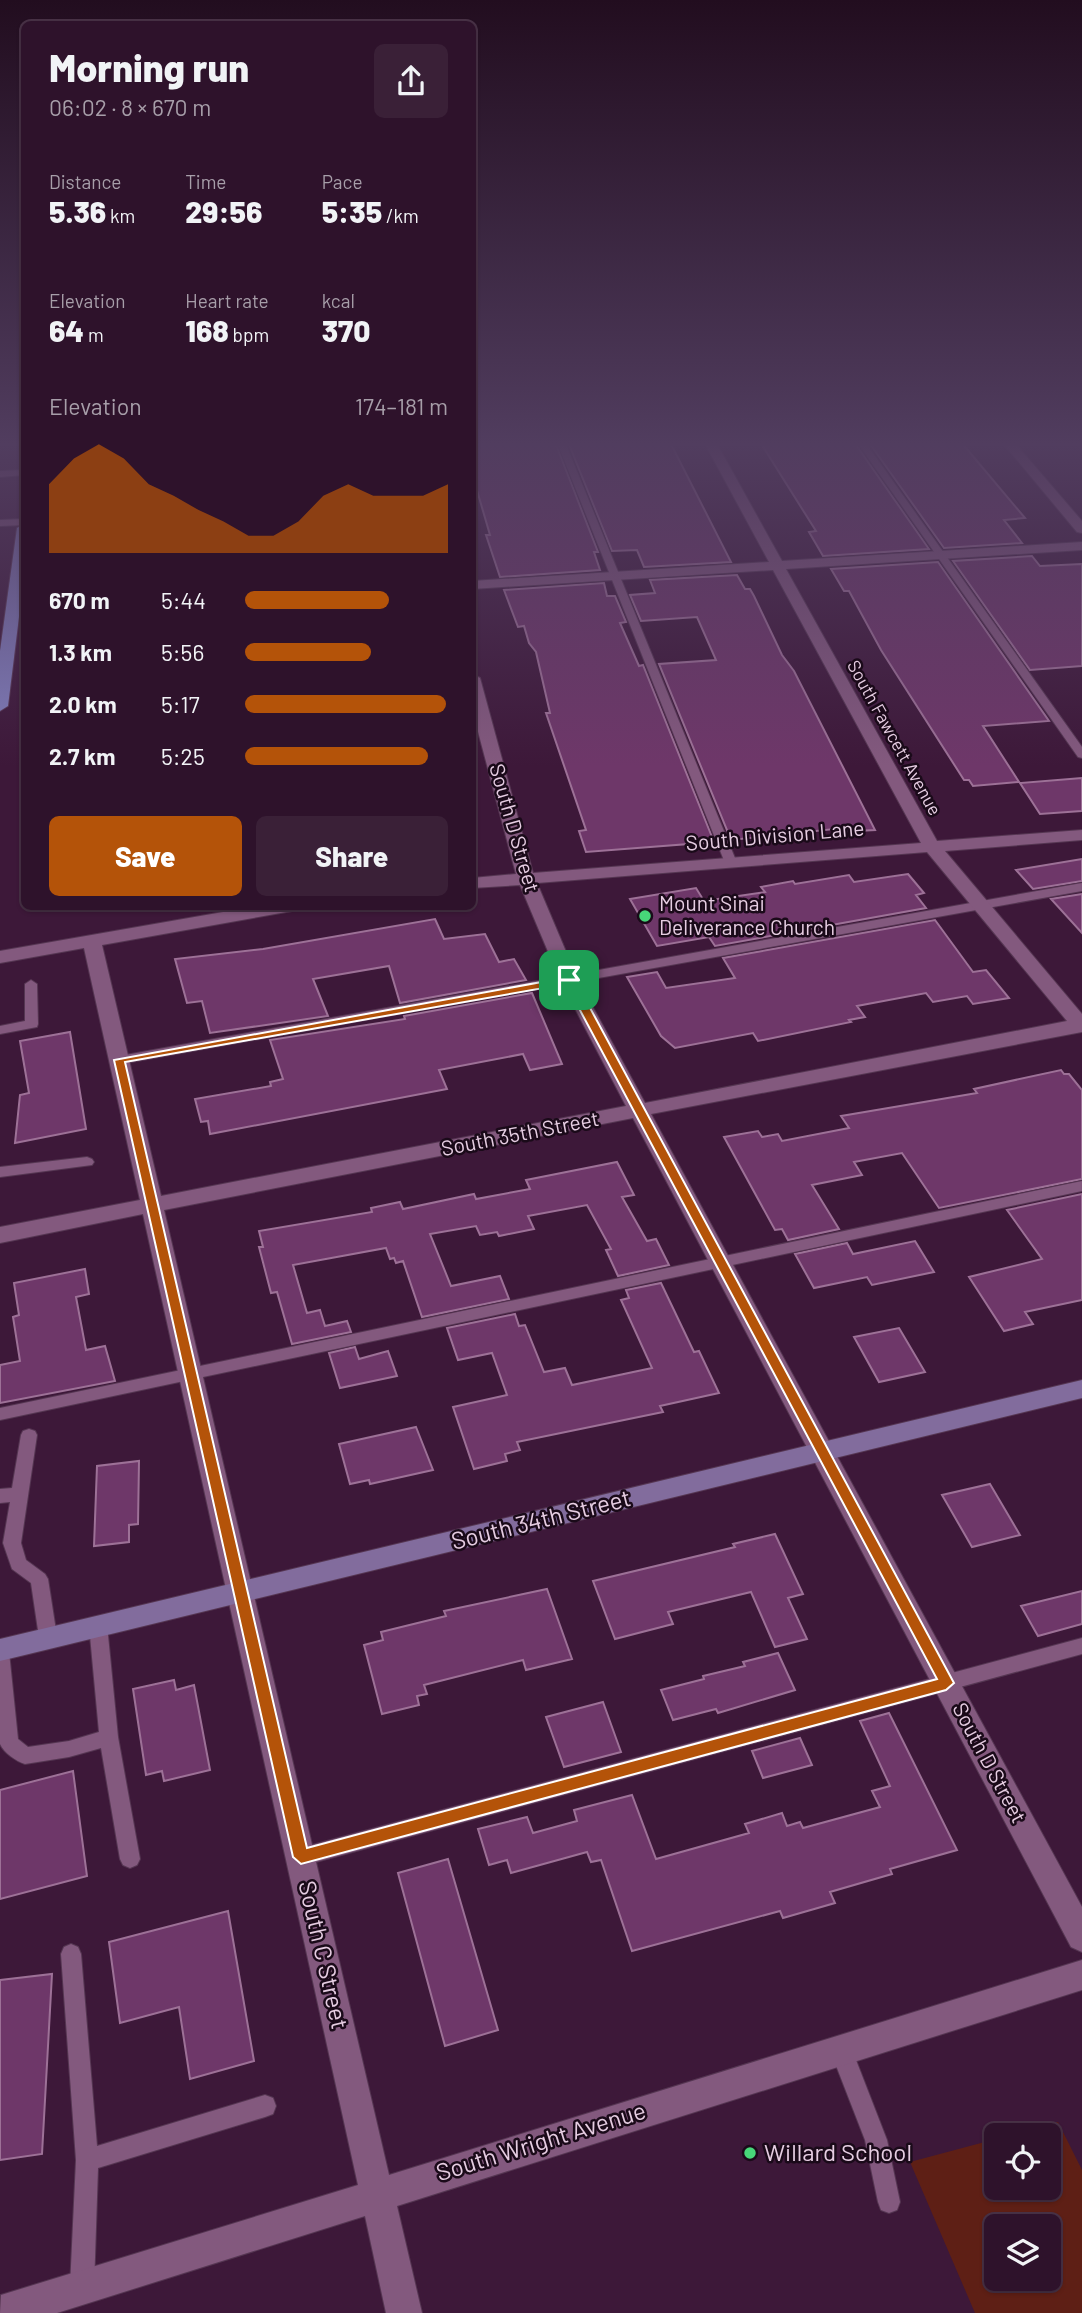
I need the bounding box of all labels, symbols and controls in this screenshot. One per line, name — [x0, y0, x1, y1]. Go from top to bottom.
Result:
text: Morning run — [49, 44, 249, 90]
button: share — [374, 44, 448, 118]
text: 06:02 · 8 × 670 m — [49, 93, 211, 121]
text: Distance — [49, 170, 121, 193]
text: Time — [185, 170, 226, 193]
text: Pace — [322, 170, 363, 193]
text: 5.36 — [49, 193, 106, 229]
text: 29:56 — [185, 193, 262, 229]
text: 5:35 — [322, 193, 382, 229]
text: km — [106, 204, 135, 227]
text: /km — [382, 204, 419, 227]
text: Elevation — [49, 289, 126, 312]
text: Heart rate — [185, 289, 269, 312]
text: kcal — [322, 289, 355, 312]
text: 64 — [49, 312, 84, 348]
text: 168 — [185, 312, 229, 348]
text: 370 — [322, 312, 370, 348]
text: m — [84, 323, 104, 346]
text: bpm — [229, 323, 269, 346]
text: Elevation — [49, 392, 142, 420]
text: 174–181 m — [355, 392, 448, 420]
text: 670 m — [49, 586, 110, 614]
text: 5:44 — [161, 586, 206, 614]
text: 1.3 km — [49, 638, 112, 666]
text: 5:56 — [161, 638, 204, 666]
street label: South Fawcett Avenue — [843, 656, 947, 819]
text: 2.0 km — [49, 690, 117, 718]
text: 5:17 — [161, 690, 200, 718]
text: 2.7 km — [49, 742, 116, 770]
text: 5:25 — [161, 742, 205, 770]
street label: South D Street — [485, 760, 546, 895]
street label: South Division Lane — [685, 814, 865, 855]
button: Save — [49, 816, 242, 896]
button: Share — [256, 816, 448, 896]
place label: Mount Sinai Deliverance Church — [659, 890, 835, 939]
marker: Mount Sinai Deliverance Church — [637, 908, 653, 924]
pin — [539, 950, 599, 1010]
icon: arrive — [550, 961, 588, 999]
street label: South 35th Street — [439, 1105, 601, 1160]
street label: South 34th Street — [448, 1482, 633, 1555]
street label: South D Street — [948, 1698, 1032, 1827]
street label: South C Street — [293, 1878, 356, 2032]
street label: South Wright Avenue — [432, 2095, 649, 2186]
map controls — [984, 2123, 1061, 2291]
button: locate — [984, 2123, 1061, 2200]
place label: Willard School — [764, 2137, 912, 2166]
marker: Willard School — [742, 2145, 758, 2161]
button: layers — [984, 2214, 1061, 2291]

